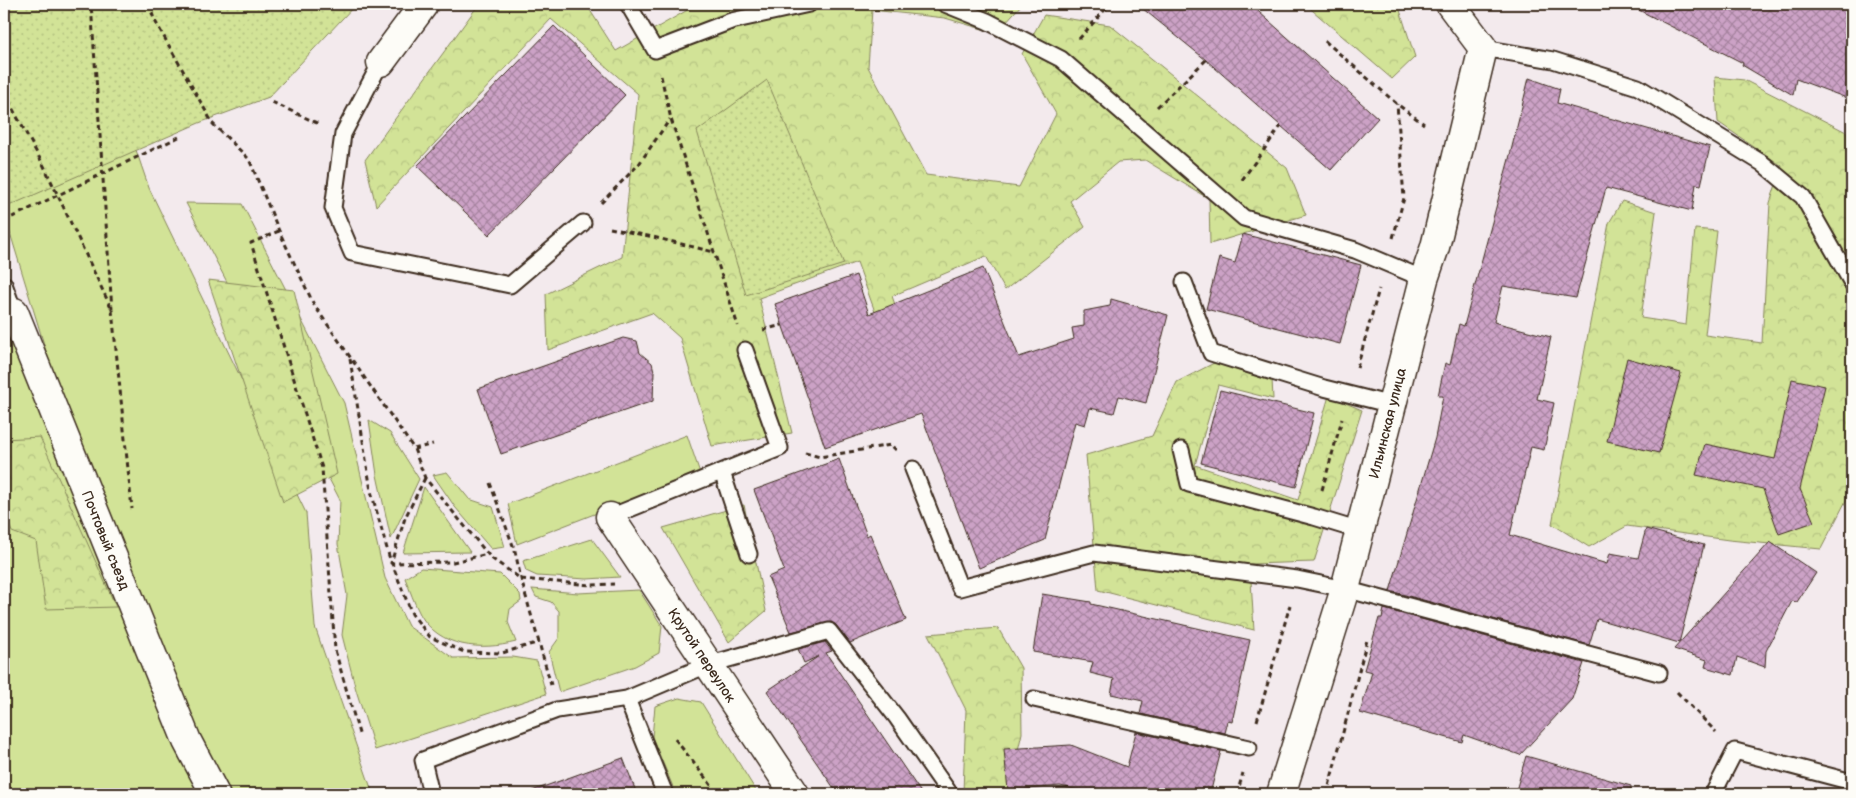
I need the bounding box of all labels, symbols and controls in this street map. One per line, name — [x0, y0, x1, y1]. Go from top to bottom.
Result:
street label: Ильинская улица — [1365, 365, 1410, 480]
street label: Почтовый съезд — [78, 488, 133, 593]
street label: Крутой переулок — [664, 605, 740, 706]

